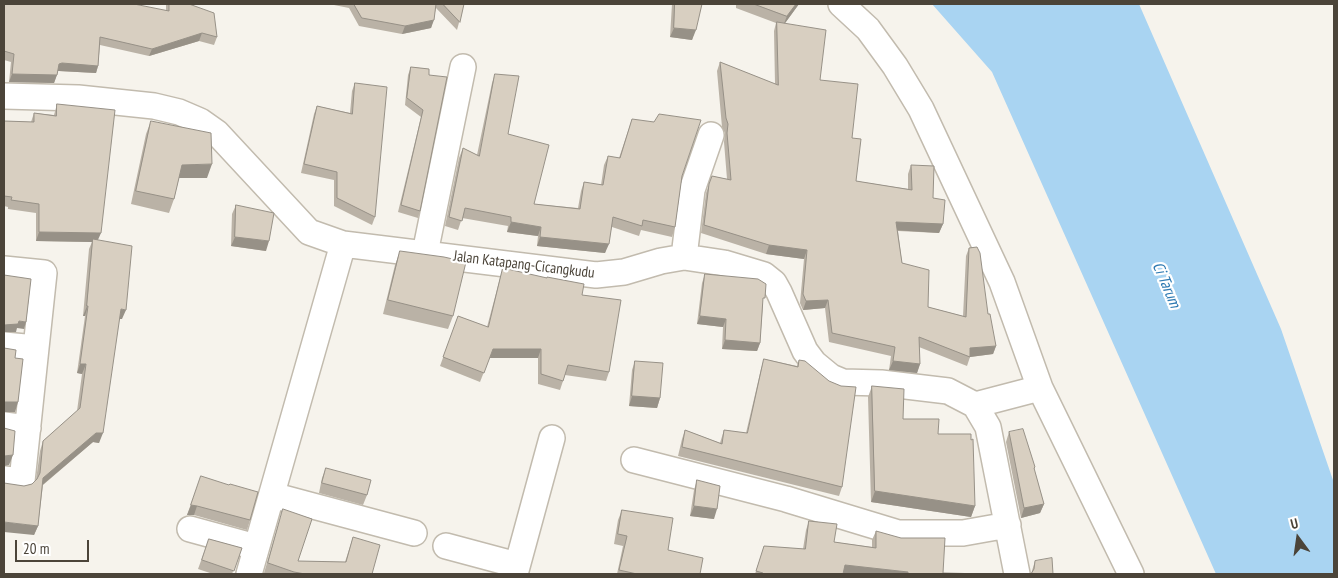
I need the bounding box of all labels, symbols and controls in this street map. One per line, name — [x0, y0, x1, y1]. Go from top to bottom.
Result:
street label: Jalan Katapang-Cicangkudu — [452, 247, 596, 283]
water label: Ci Tarum — [1148, 259, 1184, 311]
north arrow — [1273, 513, 1323, 563]
text: U — [1289, 514, 1300, 533]
scale bar — [18, 530, 91, 562]
text: 20 m — [23, 539, 49, 558]

